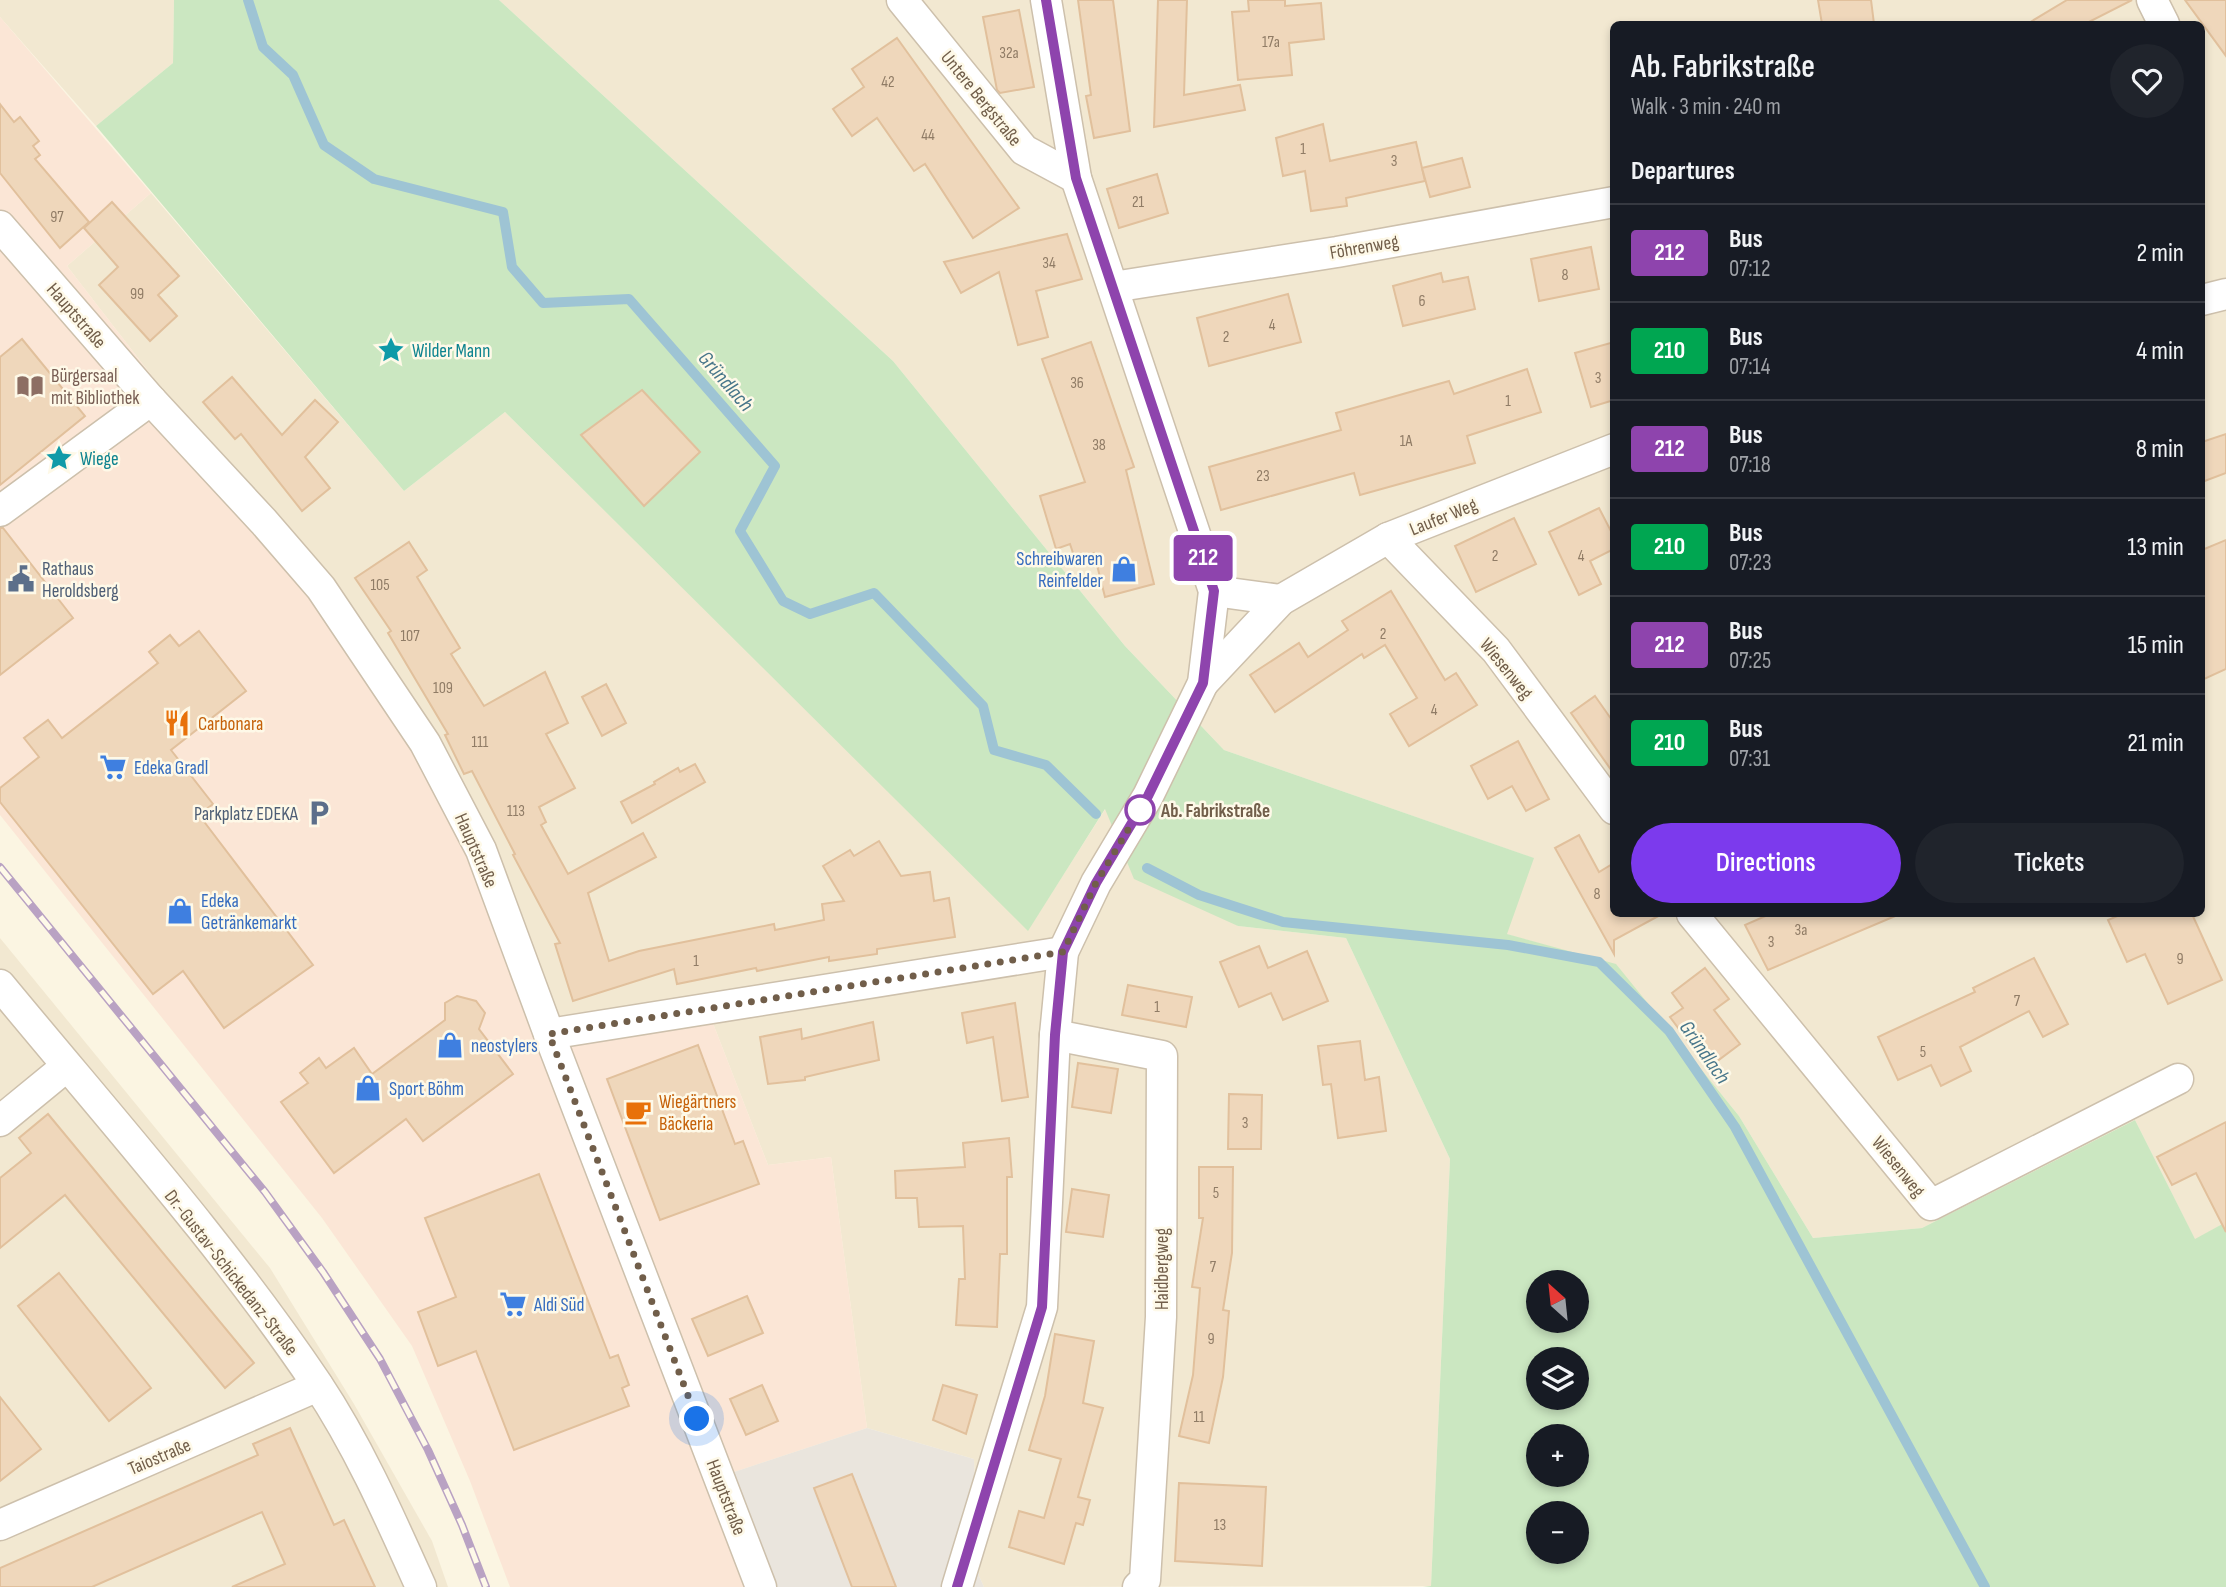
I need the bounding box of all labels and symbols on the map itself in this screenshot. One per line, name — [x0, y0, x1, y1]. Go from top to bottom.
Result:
house number: 17a — [1262, 33, 1280, 52]
house number: 32a — [999, 44, 1019, 63]
street label: Untere Bergstraße — [935, 47, 1026, 151]
house number: 42 — [881, 73, 895, 92]
house number: 44 — [921, 126, 935, 145]
house number: 1 — [1300, 140, 1306, 159]
house number: 3 — [1391, 152, 1397, 171]
house number: 21 — [1132, 193, 1145, 212]
house number: 97 — [50, 208, 64, 227]
street label: Föhrenweg — [1328, 230, 1401, 265]
house number: 34 — [1042, 254, 1056, 273]
house number: 8 — [1561, 266, 1569, 285]
street label: Hauptstraße — [41, 279, 111, 353]
house number: 99 — [130, 285, 144, 304]
house number: 6 — [1418, 292, 1426, 311]
house number: 4 — [1269, 316, 1276, 335]
house number: 2 — [1223, 328, 1229, 347]
place icon: Wilder Mann — [376, 335, 406, 365]
place label: Wilder Mann — [412, 340, 490, 363]
water label: Gründlach — [693, 346, 759, 417]
place label: Bürgersaal mit Bibliothek — [51, 365, 140, 410]
house number: 3 — [1595, 369, 1601, 388]
library icon: Bürgersaal mit Bibliothek — [15, 371, 45, 401]
house number: 36 — [1070, 374, 1084, 393]
house number: 1 — [1505, 392, 1511, 411]
house number: 1A — [1400, 432, 1412, 451]
house number: 38 — [1092, 436, 1106, 455]
place icon: Wiege — [44, 443, 74, 473]
place label: Wiege — [80, 448, 119, 471]
house number: 23 — [1256, 467, 1270, 486]
street label: Laufer Weg — [1406, 493, 1481, 541]
line badge: 212 — [1163, 535, 1243, 581]
house number: 2 — [1492, 547, 1498, 566]
house number: 4 — [1578, 547, 1585, 566]
place label: Schreibwaren Reinfelder — [1016, 548, 1104, 593]
shop icon: Schreibwaren Reinfelder — [1109, 554, 1139, 584]
place label: Rathaus Heroldsberg — [42, 558, 119, 603]
public building icon: Rathaus Heroldsberg — [6, 564, 36, 594]
house number: 105 — [370, 576, 390, 595]
house number: 2 — [1380, 625, 1386, 644]
house number: 107 — [400, 627, 420, 646]
street label: Wiesenweg — [1474, 634, 1538, 704]
house number: 109 — [433, 679, 453, 698]
house number: 4 — [1431, 701, 1438, 720]
restaurant icon: Carbonara — [162, 708, 192, 738]
place label: Carbonara — [198, 713, 263, 736]
house number: 111 — [472, 733, 489, 752]
supermarket icon: Edeka Gradl — [98, 752, 128, 782]
place label: Edeka Gradl — [134, 757, 208, 780]
marker: Ab. Fabrikstraße — [1125, 795, 1155, 825]
parking icon: Parkplatz EDEKA — [304, 798, 334, 828]
place label: Ab. Fabrikstraße — [1160, 800, 1270, 823]
house number: 113 — [507, 802, 525, 821]
place label: Parkplatz EDEKA — [194, 803, 299, 826]
street label: Hauptstraße — [449, 810, 502, 891]
house number: 8 — [1593, 885, 1601, 904]
place label: Edeka Getränkemarkt — [201, 890, 297, 935]
shop icon: Edeka Getränkemarkt — [165, 896, 195, 926]
house number: 3a — [1795, 921, 1807, 940]
house number: 3 — [1768, 933, 1774, 952]
house number: 9 — [2176, 950, 2184, 969]
house number: 1 — [693, 952, 699, 971]
house number: 7 — [2014, 992, 2021, 1011]
house number: 1 — [1154, 998, 1160, 1017]
water label: Gründlach — [1674, 1016, 1735, 1089]
shop icon: neostylers — [435, 1030, 465, 1060]
place label: neostylers — [471, 1035, 538, 1058]
house number: 5 — [1920, 1043, 1926, 1062]
shop icon: Sport Böhm — [353, 1073, 383, 1103]
place label: Sport Böhm — [389, 1078, 464, 1101]
place label: Wiegärtners Bäckeria — [659, 1091, 737, 1136]
cafe icon: Wiegärtners Bäckeria — [623, 1097, 653, 1127]
house number: 3 — [1242, 1114, 1248, 1133]
street label: Wiesenweg — [1866, 1132, 1930, 1202]
house number: 5 — [1213, 1184, 1219, 1203]
street label: Dr.-Gustav-Schickedanz-Straße — [159, 1185, 303, 1360]
street label: Haidbergweg — [1151, 1228, 1174, 1310]
house number: 7 — [1210, 1258, 1217, 1277]
north arrow — [1526, 1270, 1589, 1334]
supermarket icon: Aldi Süd — [498, 1289, 528, 1319]
place label: Aldi Süd — [533, 1294, 584, 1317]
house number: 9 — [1207, 1330, 1215, 1349]
your location — [679, 1401, 714, 1436]
house number: 11 — [1193, 1408, 1205, 1427]
street label: Taiostraße — [125, 1434, 194, 1481]
street label: Hauptstraße — [701, 1456, 751, 1539]
house number: 13 — [1214, 1516, 1226, 1535]

